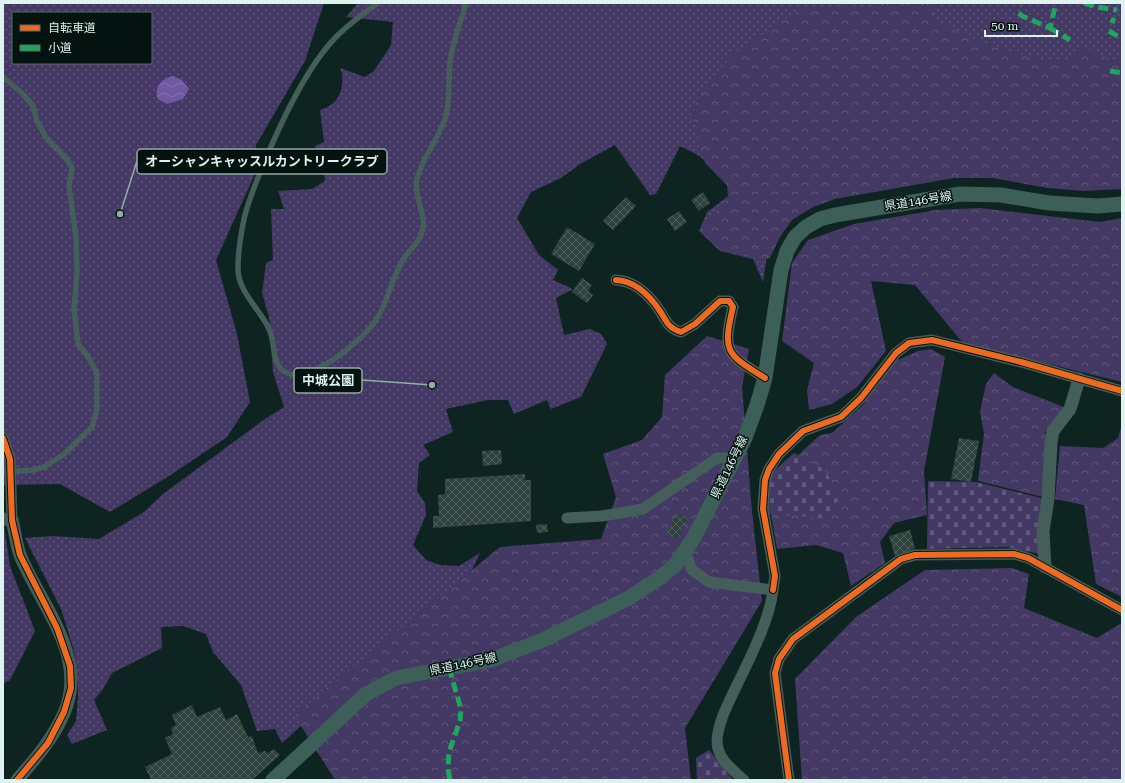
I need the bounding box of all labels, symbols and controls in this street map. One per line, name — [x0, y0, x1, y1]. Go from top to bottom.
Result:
legend — [12, 12, 152, 64]
scale bar — [985, 12, 1057, 38]
text: 50 m — [991, 19, 1018, 33]
text: 自転車道 — [48, 21, 96, 35]
text: 小道 — [48, 41, 72, 55]
callout: オーシャンキャッスルカントリークラブ — [137, 149, 387, 174]
text: オーシャンキャッスルカントリークラブ — [145, 154, 379, 169]
street label: 県道146号線 — [883, 189, 953, 213]
callout: 中城公園 — [294, 368, 362, 393]
text: 中城公園 — [302, 373, 354, 388]
street label: 県道146号線 — [708, 433, 750, 501]
street label: 県道146号線 — [428, 650, 498, 678]

